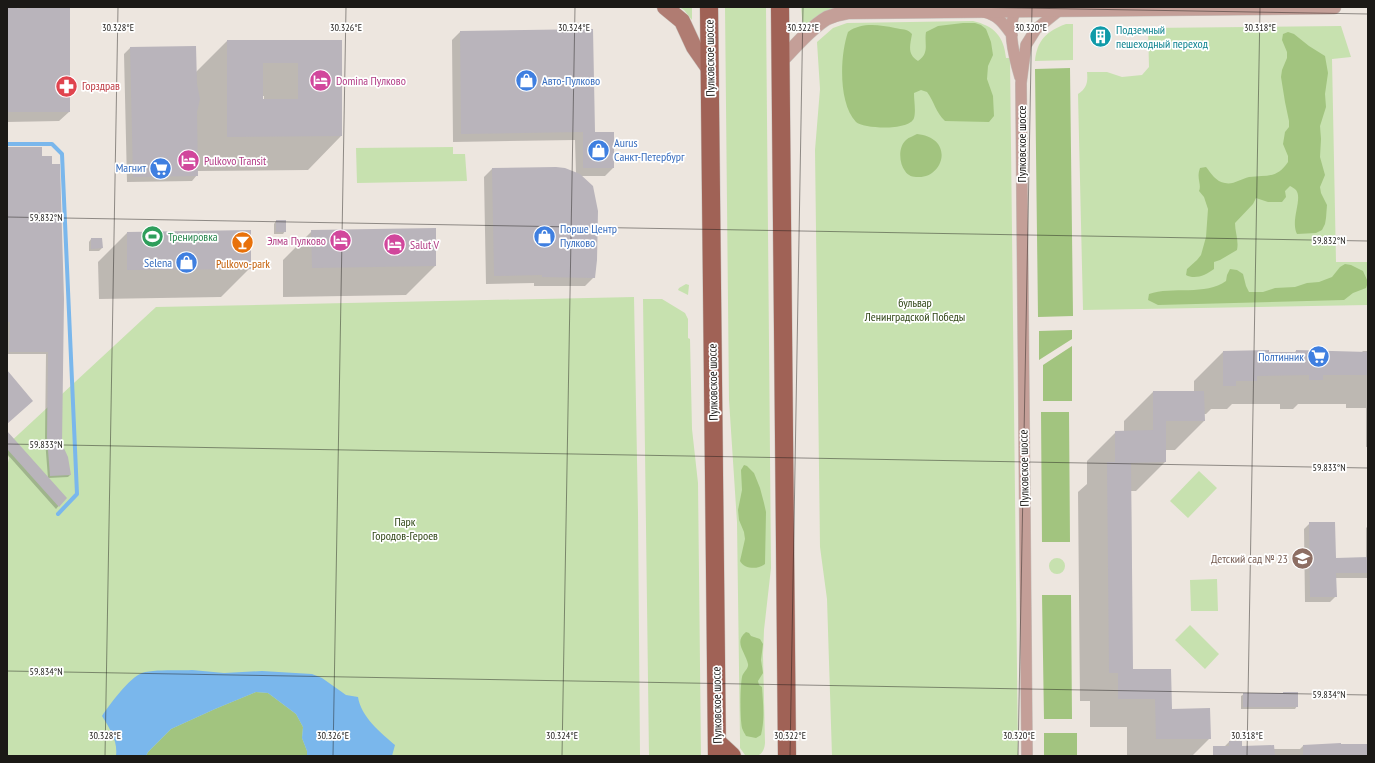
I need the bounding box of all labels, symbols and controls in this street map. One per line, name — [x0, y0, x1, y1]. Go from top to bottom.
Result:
street label: Пулковское шоссе — [701, 19, 718, 97]
text: 30.328°E — [102, 21, 134, 34]
text: 30.326°E — [330, 21, 362, 34]
text: 30.324°E — [558, 21, 590, 34]
text: 30.322°E — [787, 21, 819, 34]
text: 30.320°E — [1015, 21, 1047, 34]
text: 30.318°E — [1244, 21, 1276, 34]
place label: Подземный пешеходный переход — [1116, 22, 1209, 51]
building icon: Подземный пешеходный переход — [1087, 24, 1113, 50]
hotel icon: Domina Пулково — [307, 68, 333, 94]
shop icon: Авто-Пулково — [514, 68, 540, 94]
pharmacy icon: Горздрав — [54, 73, 80, 99]
place label: Domina Пулково — [336, 73, 406, 88]
place label: Авто-Пулково — [542, 73, 600, 88]
place label: Горздрав — [82, 78, 120, 93]
street label: Пулковское шоссе — [1014, 105, 1029, 183]
place label: Aurus Санкт-Петербург — [614, 135, 685, 164]
shop icon: Aurus Санкт-Петербург — [586, 137, 612, 163]
hotel icon: Pulkovo Transit — [175, 148, 201, 174]
place label: Pulkovo Transit — [204, 153, 267, 168]
supermarket icon: Магнит — [148, 155, 174, 181]
place label: Магнит — [116, 160, 146, 175]
text: 59.832°N — [29, 211, 63, 224]
place label: Порше Центр Пулково — [560, 221, 617, 250]
shop icon: Порше Центр Пулково — [532, 223, 558, 249]
sports icon: Тренировка — [139, 224, 165, 250]
hotel icon: Элма Пулково — [328, 228, 354, 254]
place label: Тренировка — [168, 229, 218, 244]
bar icon: Pulkovo-park — [230, 230, 256, 256]
hotel icon: Salut V — [382, 232, 408, 258]
place label: Элма Пулково — [267, 233, 326, 248]
text: 59.832°N — [1312, 234, 1346, 247]
place label: Salut V — [410, 237, 439, 252]
shop icon: Selena — [174, 250, 200, 276]
place label: Selena — [144, 255, 172, 270]
place label: Pulkovo-park — [216, 256, 270, 271]
park label: бульвар Ленинградской Победы — [864, 295, 965, 324]
street label: Пулковское шоссе — [704, 343, 721, 421]
supermarket icon: Полтинник — [1306, 344, 1332, 370]
place label: Полтинник — [1258, 349, 1304, 364]
street label: Пулковское шоссе — [1015, 429, 1032, 507]
text: 59.833°N — [29, 438, 63, 451]
text: 59.833°N — [1312, 461, 1346, 474]
park label: Парк Городов-Героев — [372, 514, 438, 543]
school or university icon: Детский сад № 23 — [1290, 546, 1316, 572]
place label: Детский сад № 23 — [1211, 551, 1288, 566]
text: 59.834°N — [29, 665, 63, 678]
street label: Пулковское шоссе — [708, 666, 725, 744]
text: 59.834°N — [1312, 688, 1346, 701]
text: 30.328°E — [89, 729, 121, 742]
text: 30.326°E — [317, 729, 349, 742]
text: 30.324°E — [546, 729, 578, 742]
text: 30.322°E — [774, 729, 806, 742]
text: 30.320°E — [1003, 729, 1035, 742]
text: 30.318°E — [1231, 729, 1263, 742]

